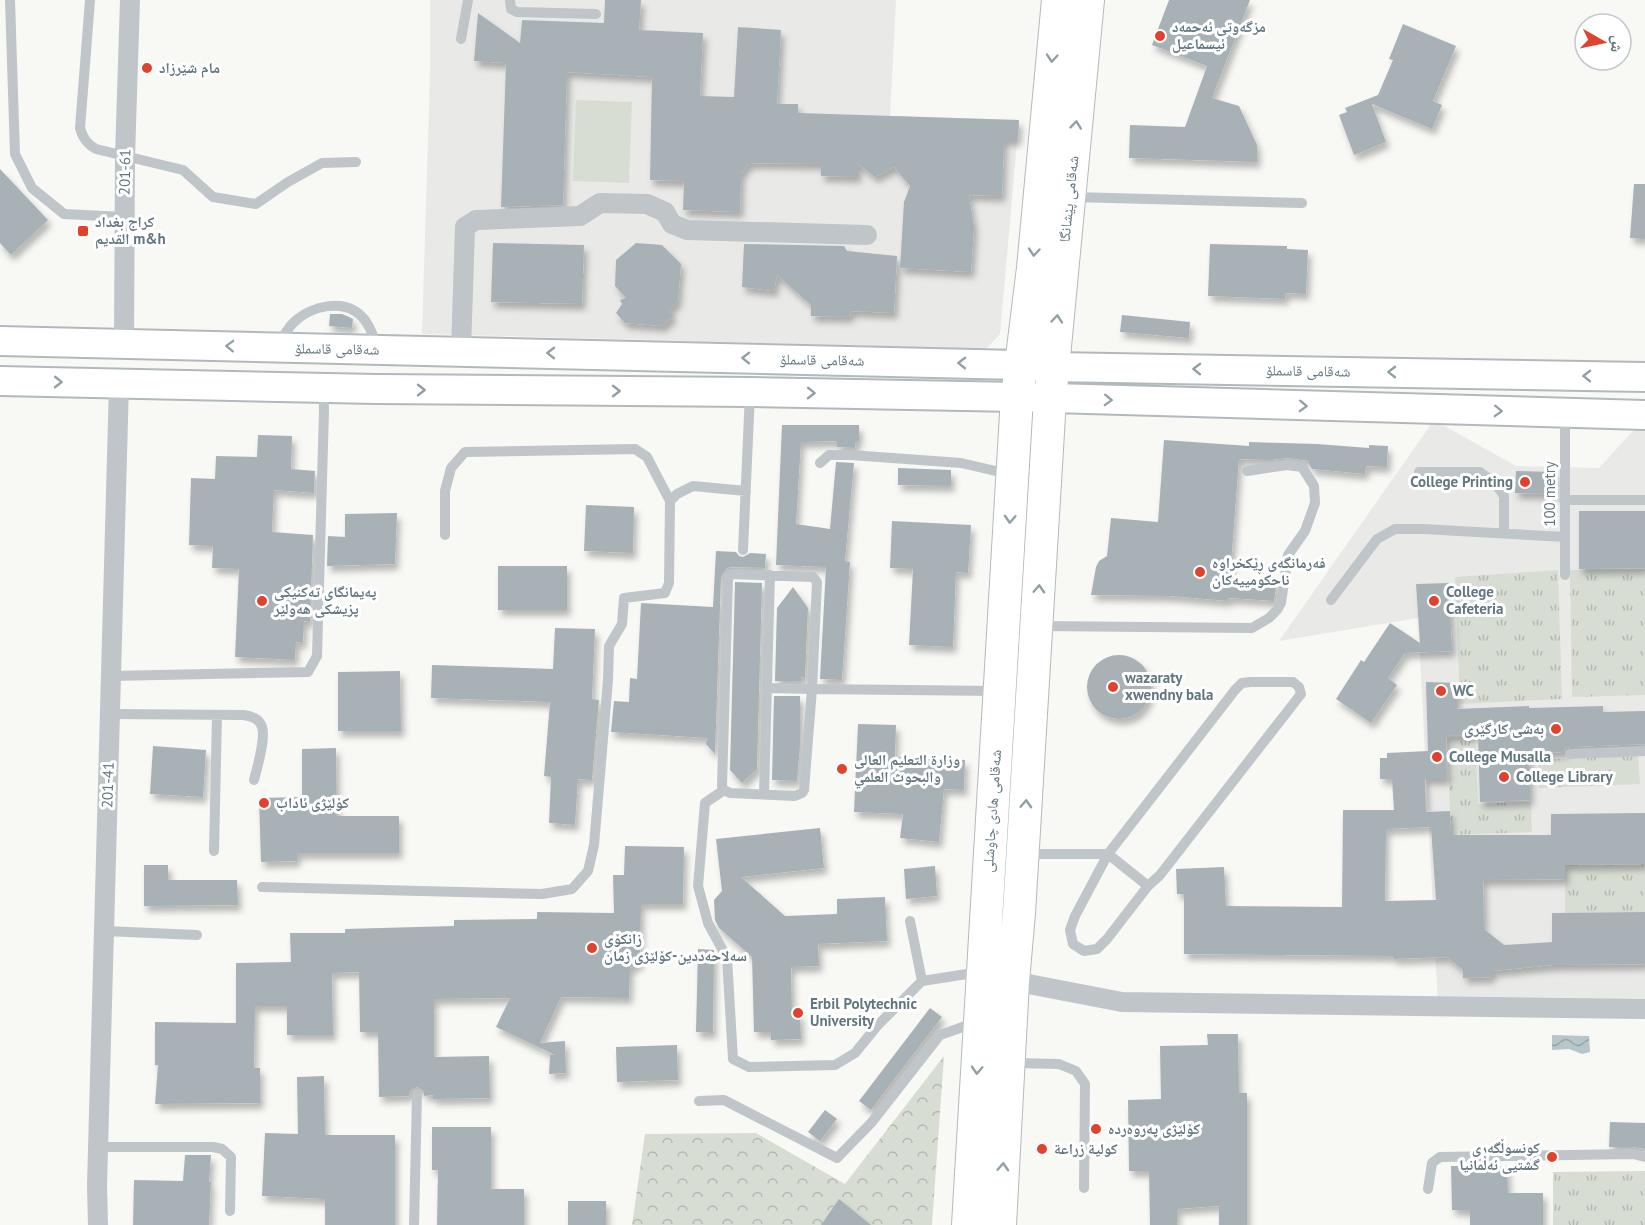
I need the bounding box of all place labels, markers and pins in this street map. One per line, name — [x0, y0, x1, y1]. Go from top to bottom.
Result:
place label: مزگەوتی ئەحمەد ئیسماعیل — [1172, 17, 1266, 53]
marker: مزگەوتی ئەحمەد ئیسماعیل — [1153, 29, 1167, 43]
place label: مام شێرزاد — [159, 58, 220, 78]
marker: مام شێرزاد — [140, 61, 154, 75]
place label: كراج بغداد القديم m&h — [95, 212, 166, 249]
marker: كراج بغداد القديم m&h — [76, 224, 90, 238]
place label: College Printing — [1410, 472, 1513, 491]
marker: College Printing — [1518, 475, 1532, 489]
place label: فەرمانگەی ڕێکخراوە ناحکومییەکان — [1212, 553, 1326, 589]
marker: فەرمانگەی ڕێکخراوە ناحکومییەکان — [1193, 565, 1207, 579]
place label: پەیمانگای تەکنیکی پزیشکی هەولێر — [273, 582, 377, 618]
place label: College Cafeteria — [1446, 582, 1504, 618]
marker: پەیمانگای تەکنیکی پزیشکی هەولێر — [255, 594, 269, 608]
marker: College Cafeteria — [1427, 594, 1441, 608]
place label: wazaraty xwendny bala — [1124, 668, 1213, 704]
marker: wazaraty xwendny bala — [1106, 680, 1120, 694]
place label: WC — [1453, 681, 1475, 700]
marker: WC — [1434, 684, 1448, 698]
place label: بەشی کارگێری — [1464, 719, 1544, 738]
marker: بەشی کارگێری — [1549, 722, 1563, 736]
place label: College Musalla — [1449, 747, 1551, 766]
place label: وزارة التعليم العالى والبحوث العلمي — [854, 750, 960, 789]
marker: College Musalla — [1430, 750, 1444, 764]
marker: وزارة التعليم العالى والبحوث العلمي — [835, 762, 849, 776]
place label: College Library — [1516, 767, 1613, 786]
marker: College Library — [1497, 770, 1511, 784]
place label: کۆلێژی ئاداب — [276, 793, 350, 812]
marker: کۆلێژی ئاداب — [257, 796, 271, 810]
place label: زانکۆی سەلاحەددین-کۆلێژی زمان — [604, 929, 747, 965]
marker: زانکۆی سەلاحەددین-کۆلێژی زمان — [585, 941, 599, 955]
place label: Erbil Polytechnic University — [810, 994, 917, 1030]
marker: Erbil Polytechnic University — [791, 1006, 805, 1020]
place label: کۆلێژی پەروەردە — [1108, 1119, 1200, 1138]
marker: کۆلێژی پەروەردە — [1089, 1122, 1103, 1136]
place label: کونسوڵگەری گشتیی ئەڵمانیا — [1459, 1138, 1540, 1174]
place label: كولية زراعة — [1054, 1139, 1118, 1158]
marker: كولية زراعة — [1035, 1142, 1049, 1156]
marker: کونسوڵگەری گشتیی ئەڵمانیا — [1545, 1150, 1559, 1164]

